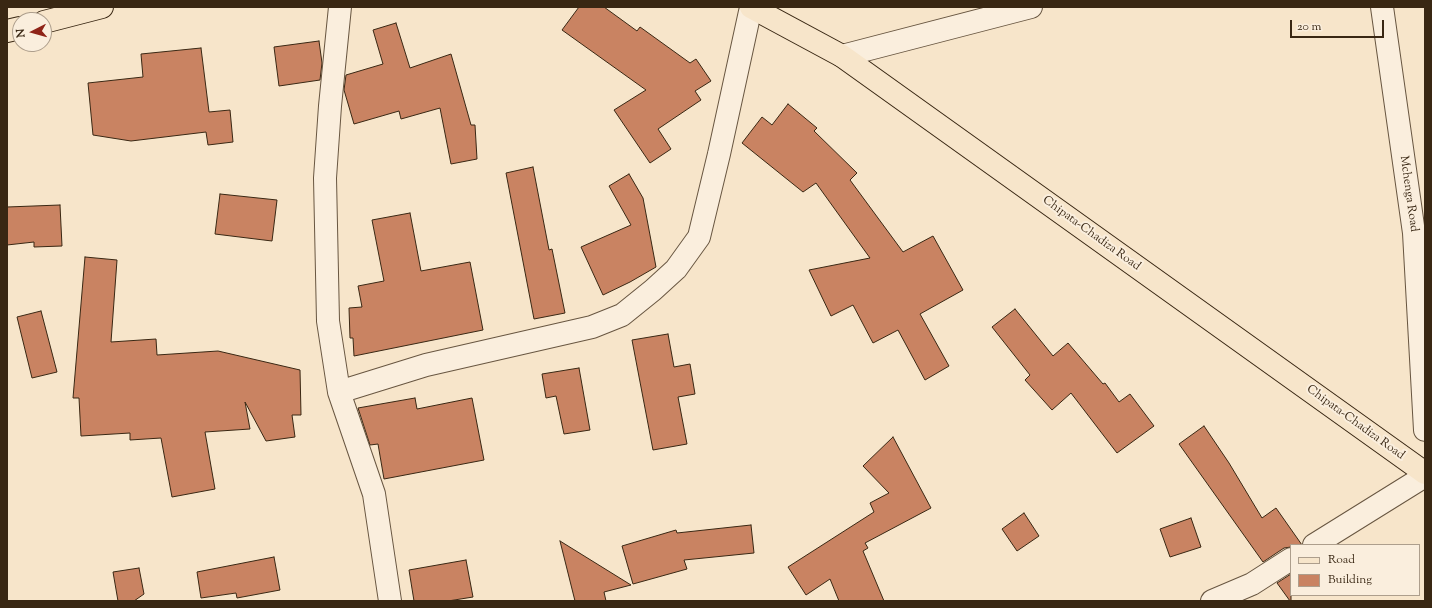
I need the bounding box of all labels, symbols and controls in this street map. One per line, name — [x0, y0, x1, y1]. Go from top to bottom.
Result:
north arrow — [12, 12, 52, 52]
scale bar — [1292, 12, 1386, 38]
text: 20 m — [1297, 18, 1321, 36]
text: N — [13, 28, 29, 38]
street label: Mchenga Road — [1396, 155, 1420, 233]
street label: Chipata-Chadiza Road — [1039, 194, 1143, 274]
street label: Chipata-Chadiza Road — [1303, 383, 1407, 463]
legend — [1290, 544, 1420, 596]
text: Road — [1328, 551, 1355, 569]
text: Building — [1328, 571, 1372, 589]

